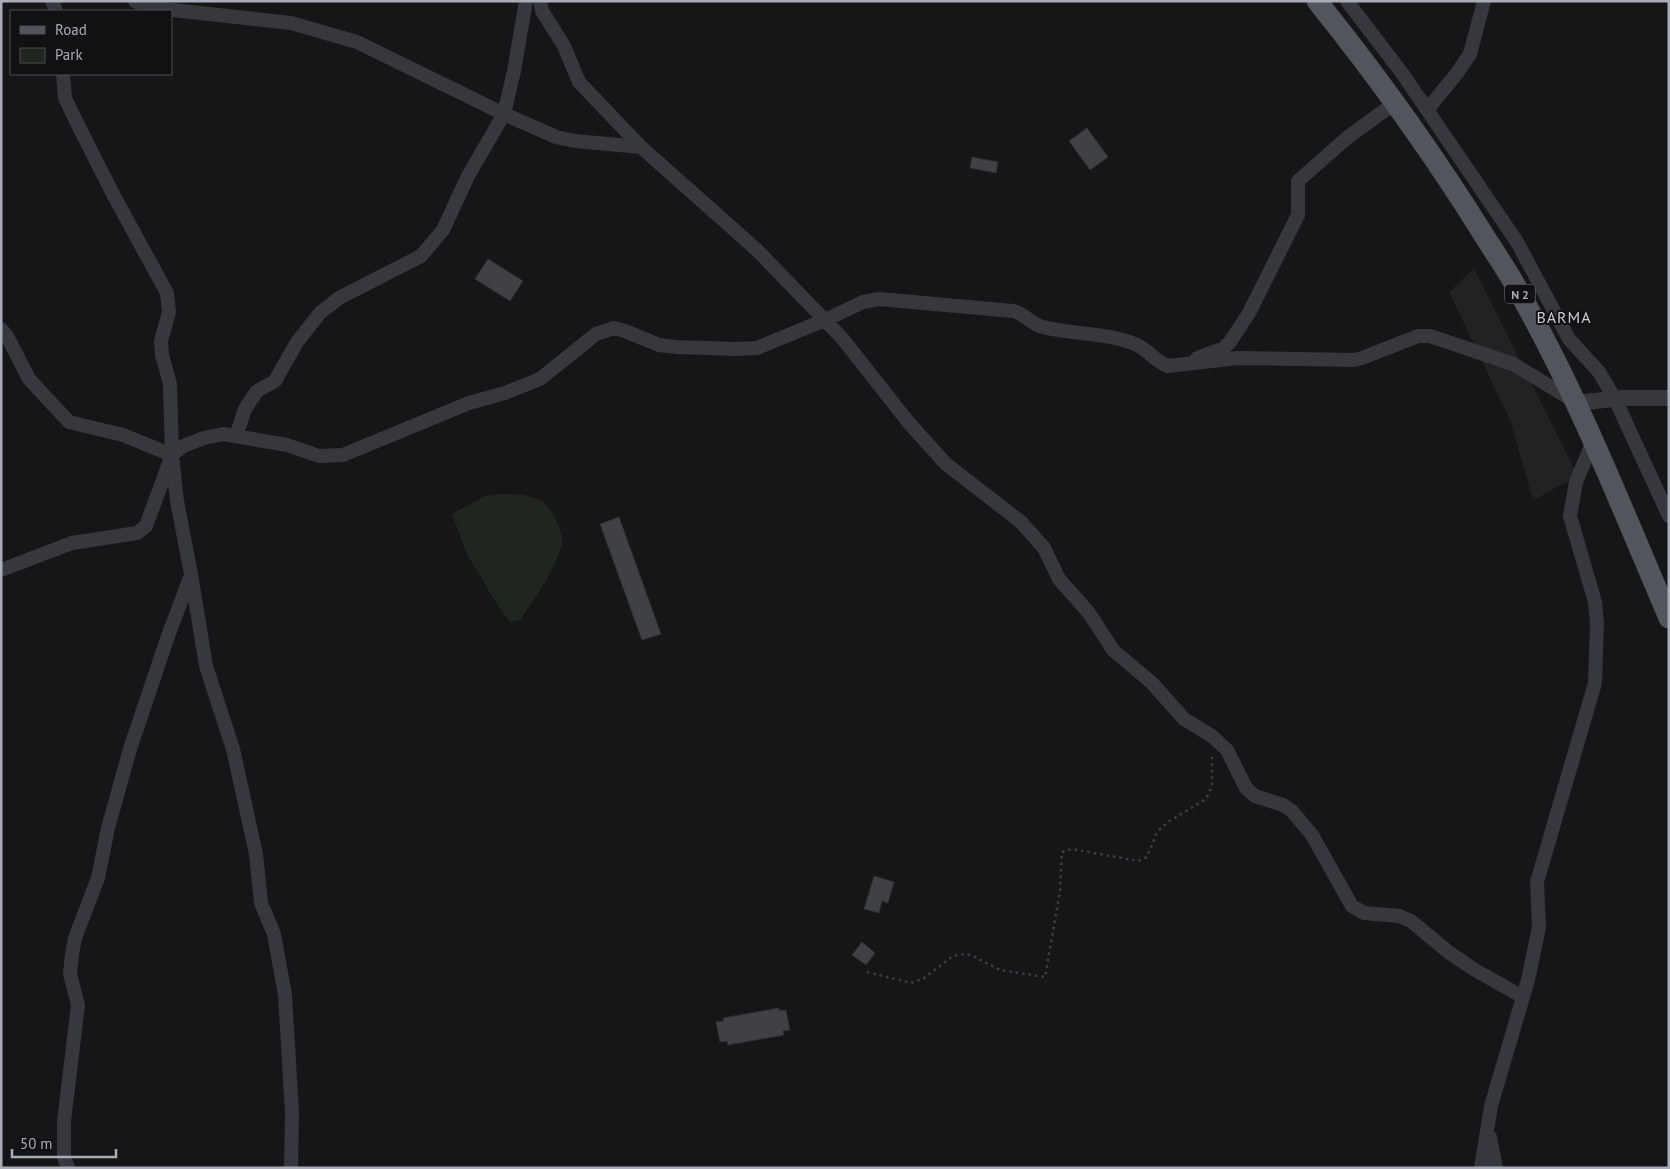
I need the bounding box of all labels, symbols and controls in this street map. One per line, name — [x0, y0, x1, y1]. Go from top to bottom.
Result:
legend — [10, 10, 172, 75]
text: Road — [55, 20, 87, 39]
text: Park — [55, 45, 83, 64]
road number: N 2 — [1505, 284, 1535, 304]
district label: BARMA — [1536, 307, 1592, 327]
scale bar — [12, 1126, 116, 1158]
text: 50 m — [20, 1134, 53, 1153]

